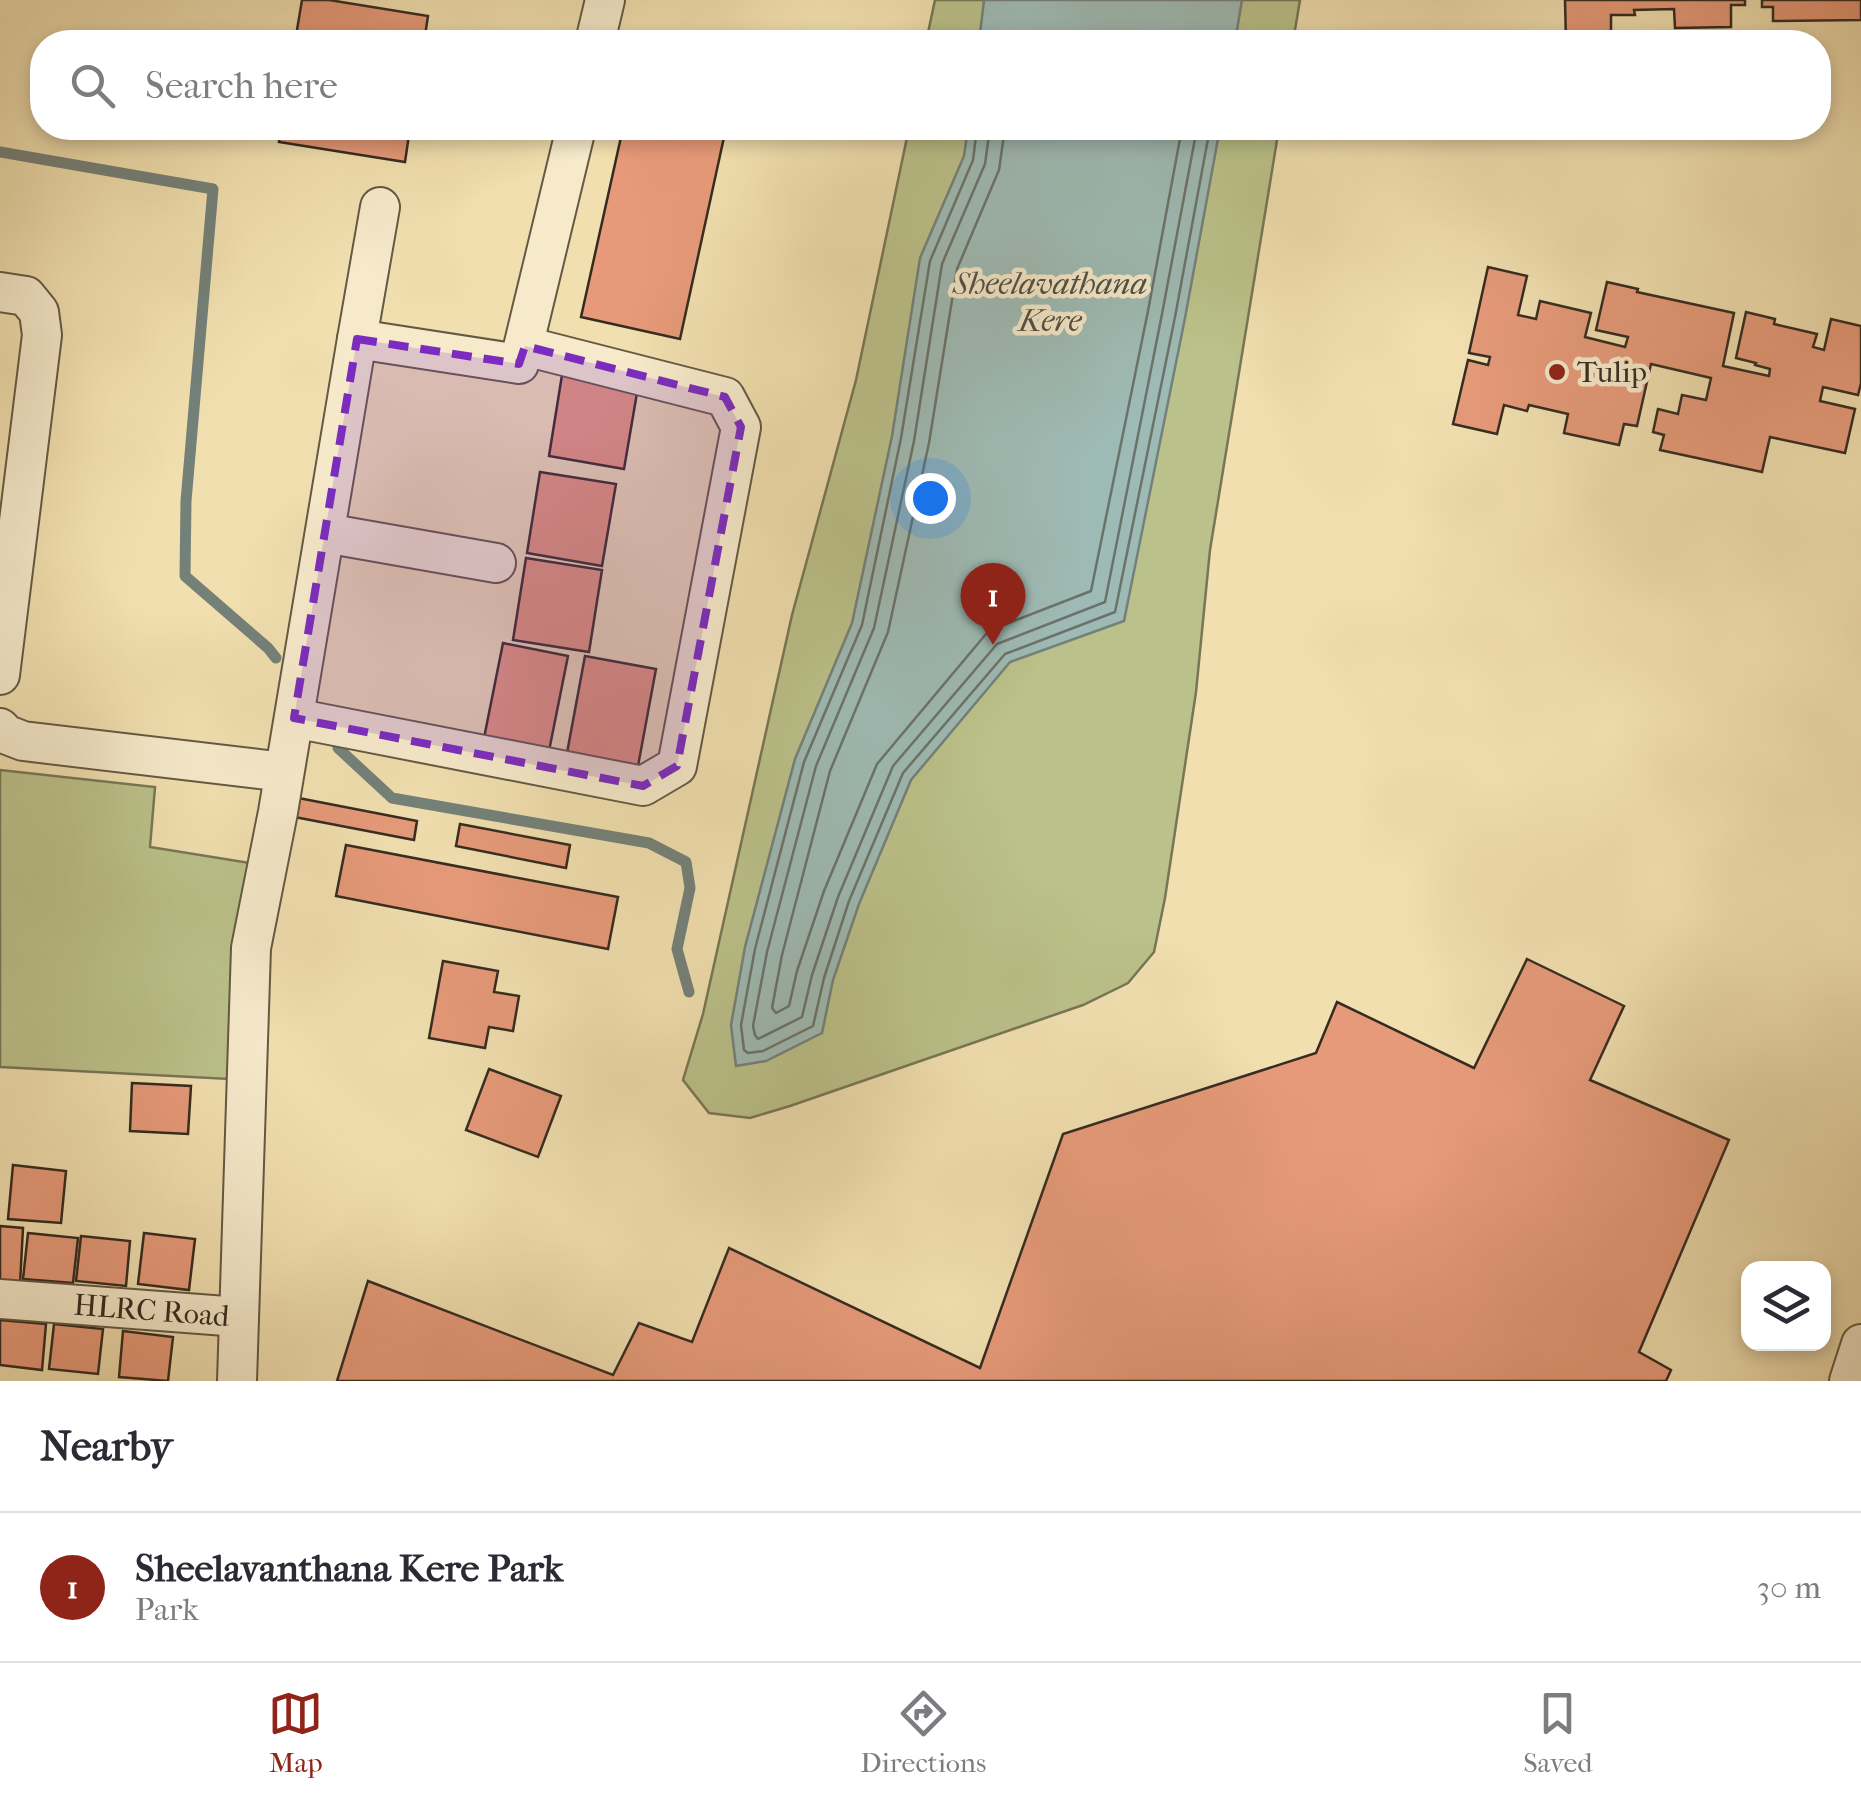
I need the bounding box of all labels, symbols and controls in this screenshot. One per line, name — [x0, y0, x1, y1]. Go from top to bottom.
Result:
search box — [30, 30, 1831, 140]
icon: search — [65, 58, 120, 113]
text: Search here — [145, 63, 338, 108]
water label: Sheelavathana Kere — [952, 265, 1147, 339]
place label: Tulip — [1577, 355, 1647, 390]
marker: Tulip — [1546, 361, 1568, 383]
your location — [905, 473, 956, 524]
pin: 1 — [960, 562, 1026, 645]
map controls — [1741, 1261, 1831, 1351]
button: layers — [1741, 1261, 1831, 1351]
street label: HLRC Road — [72, 1287, 231, 1334]
text: Nearby — [40, 1422, 172, 1471]
text: Sheelavanthana Kere Park — [135, 1546, 563, 1591]
text: 1 — [67, 1569, 78, 1606]
text: 30 m — [1757, 1569, 1821, 1606]
text: Park — [135, 1591, 199, 1628]
tab: Map — [268, 1686, 323, 1779]
tab: Directions — [860, 1686, 986, 1779]
tab: Saved — [1523, 1686, 1593, 1779]

